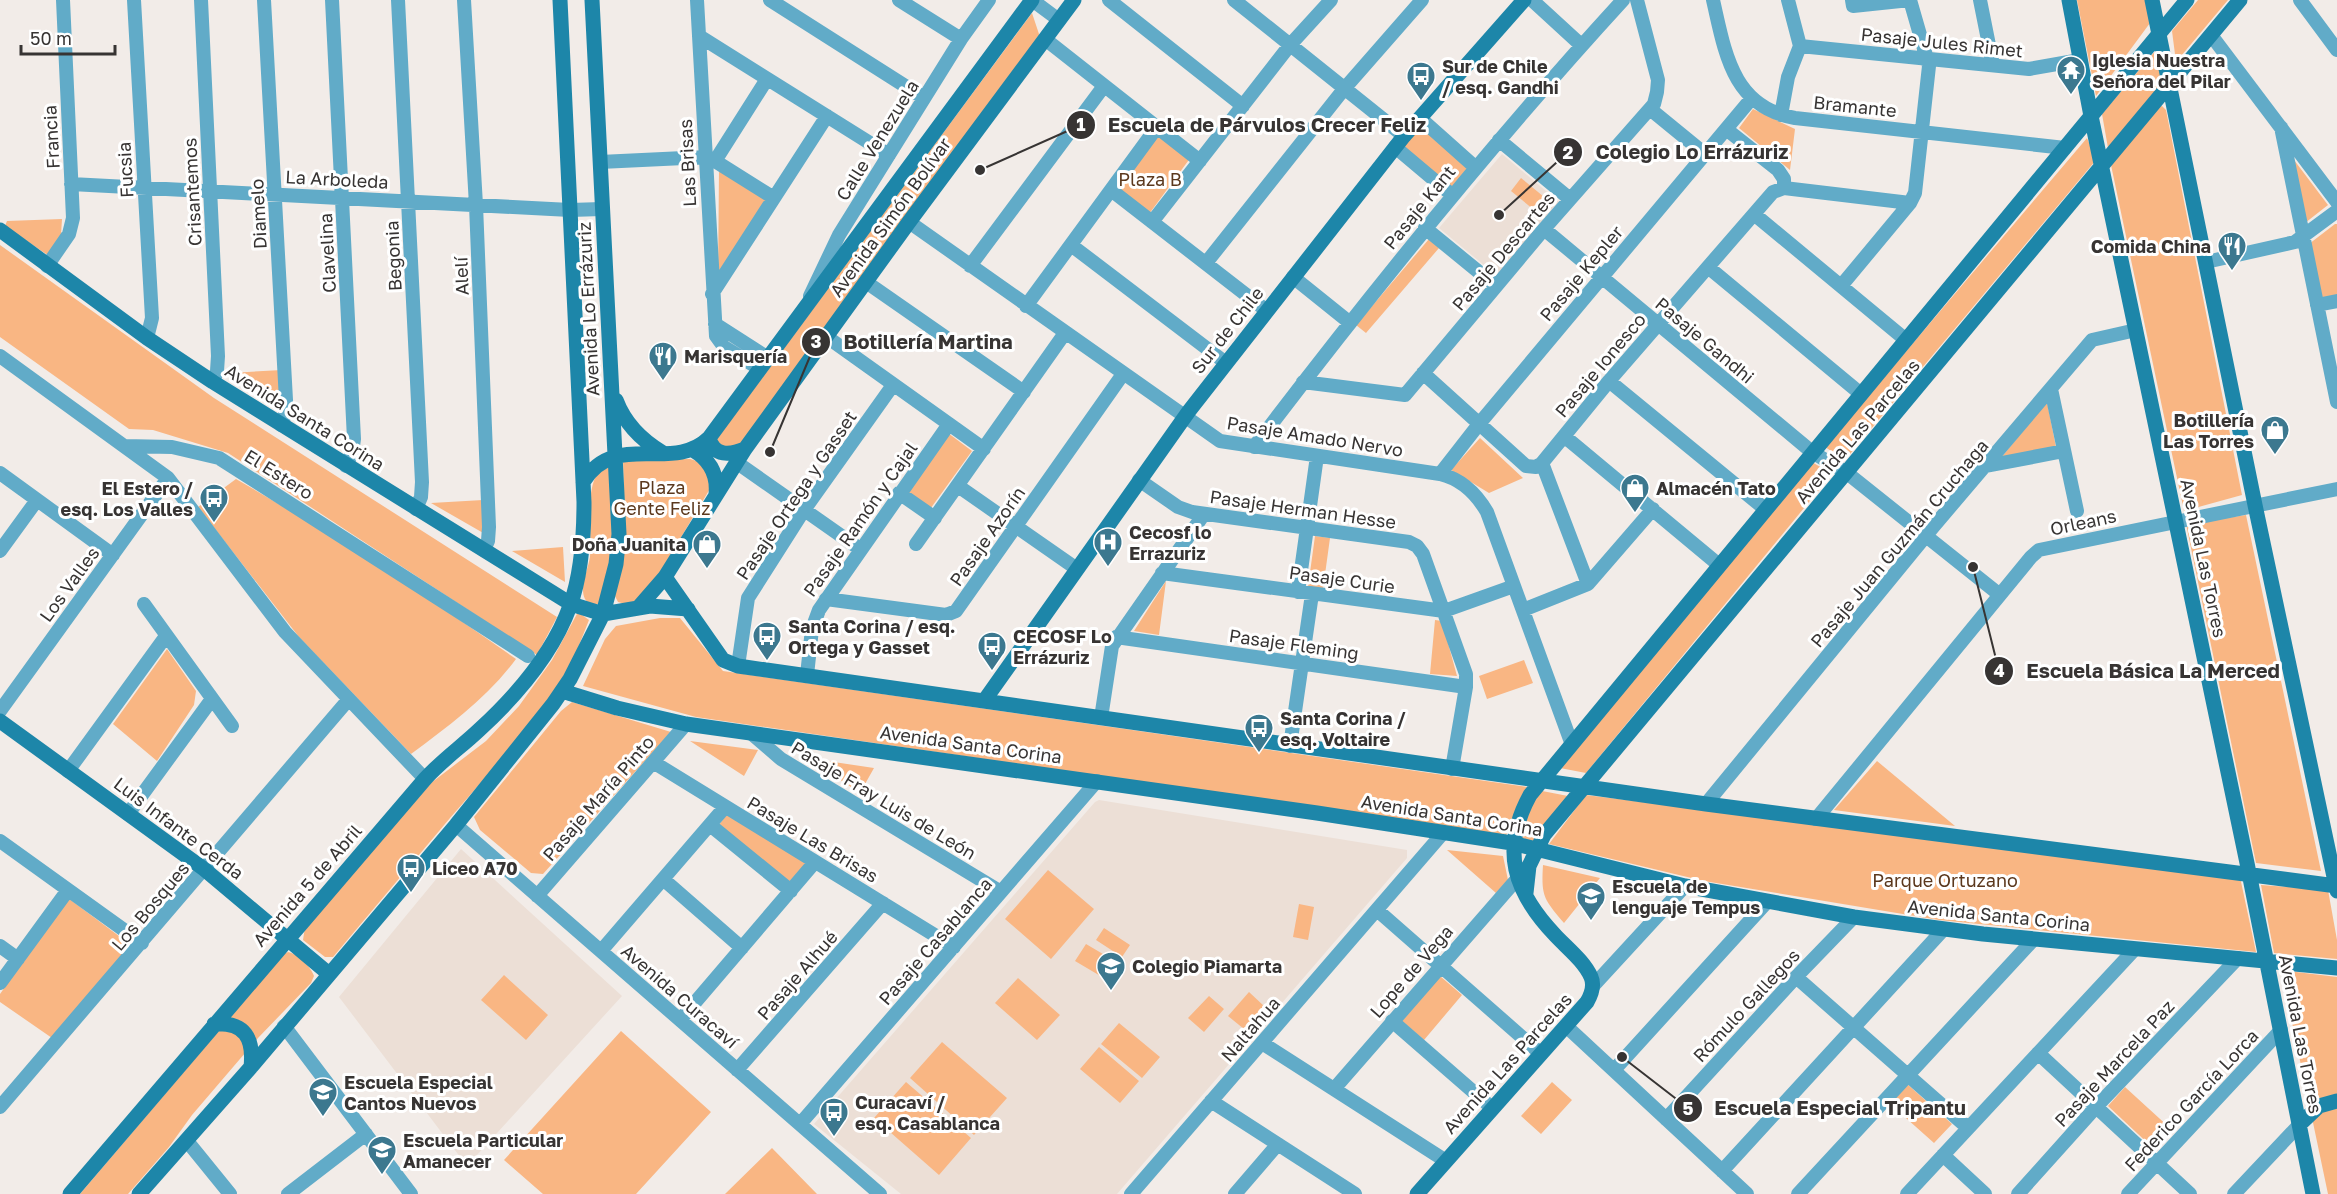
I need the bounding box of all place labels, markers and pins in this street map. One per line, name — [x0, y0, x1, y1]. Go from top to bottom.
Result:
place label: Iglesia Nuestra Señora del Pilar — [2092, 49, 2231, 92]
temple icon: Iglesia Nuestra Señora del Pilar — [2055, 54, 2087, 96]
place label: Sur de Chile / esq. Gandhi — [1442, 55, 1559, 98]
bus stop icon: Sur de Chile / esq. Gandhi — [1405, 60, 1437, 102]
callout: Escuela de Párvulos Crecer Feliz — [1066, 106, 1438, 144]
callout: Colegio Lo Errázuriz — [1553, 133, 1800, 171]
restaurant icon: Comida China — [2216, 230, 2248, 272]
place label: Comida China — [2091, 235, 2211, 257]
callout: Botillería Martina — [801, 323, 1025, 361]
restaurant icon: Marisquería — [647, 340, 679, 382]
place label: Marisquería — [684, 345, 787, 367]
place label: Botillería Las Torres — [2163, 409, 2254, 452]
shop icon: Botillería Las Torres — [2259, 414, 2291, 456]
shop icon: Almacén Tato — [1619, 472, 1651, 514]
place label: El Estero / esq. Los Valles — [61, 477, 193, 520]
place label: Almacén Tato — [1656, 477, 1776, 499]
bus stop icon: El Estero / esq. Los Valles — [198, 482, 230, 524]
place label: Cecosf lo Errazuriz — [1129, 521, 1212, 564]
hospital icon: Cecosf lo Errazuriz — [1092, 526, 1124, 568]
shop icon: Doña Juanita — [691, 528, 723, 570]
place label: Doña Juanita — [572, 533, 686, 555]
place label: Santa Corina / esq. Ortega y Gasset — [788, 615, 956, 658]
bus stop icon: Santa Corina / esq. Ortega y Gasset — [751, 620, 783, 662]
place label: CECOSF Lo Errázuriz — [1013, 625, 1112, 668]
bus stop icon: CECOSF Lo Errázuriz — [976, 630, 1008, 672]
callout: Escuela Básica La Merced — [1984, 652, 2292, 690]
place label: Santa Corina / esq. Voltaire — [1280, 707, 1406, 750]
bus stop icon: Santa Corina / esq. Voltaire — [1243, 712, 1275, 754]
bus stop icon: Liceo A70 — [395, 852, 427, 894]
place label: Liceo A70 — [432, 857, 518, 879]
place label: Escuela de lenguaje Tempus — [1612, 875, 1760, 918]
school or university icon: Escuela de lenguaje Tempus — [1575, 880, 1607, 922]
school or university icon: Colegio Piamarta — [1095, 950, 1127, 992]
place label: Colegio Piamarta — [1132, 955, 1282, 977]
place label: Escuela Especial Cantos Nuevos — [344, 1071, 493, 1114]
school or university icon: Escuela Especial Cantos Nuevos — [307, 1076, 339, 1118]
callout: Escuela Especial Tripantu — [1673, 1089, 1978, 1127]
place label: Curacaví / esq. Casablanca — [855, 1091, 1000, 1134]
bus stop icon: Curacaví / esq. Casablanca — [818, 1096, 850, 1138]
place label: Escuela Particular Amanecer — [403, 1129, 563, 1172]
school or university icon: Escuela Particular Amanecer — [366, 1134, 398, 1176]

